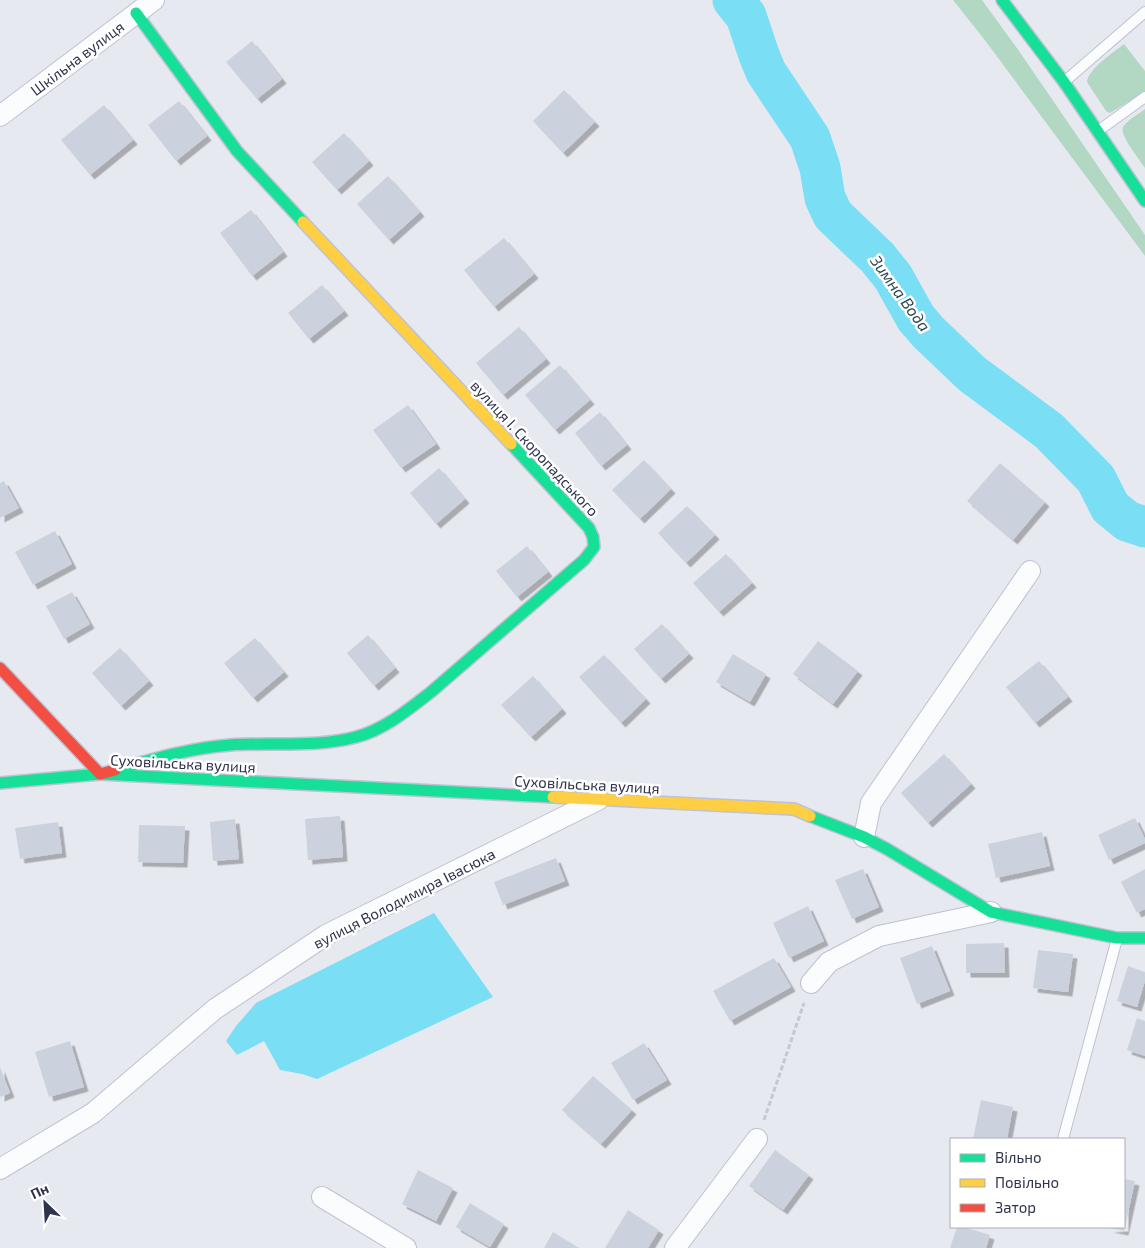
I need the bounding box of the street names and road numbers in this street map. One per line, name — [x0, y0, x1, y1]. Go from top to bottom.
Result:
street label: Шкільна вулиця — [27, 17, 128, 100]
street label: вулиця І. Скоропадського — [467, 376, 603, 520]
street label: Суховільська вулиця — [110, 750, 256, 777]
street label: Суховільська вулиця — [514, 771, 660, 798]
street label: вулиця Володимира Івасюка — [310, 844, 499, 953]

